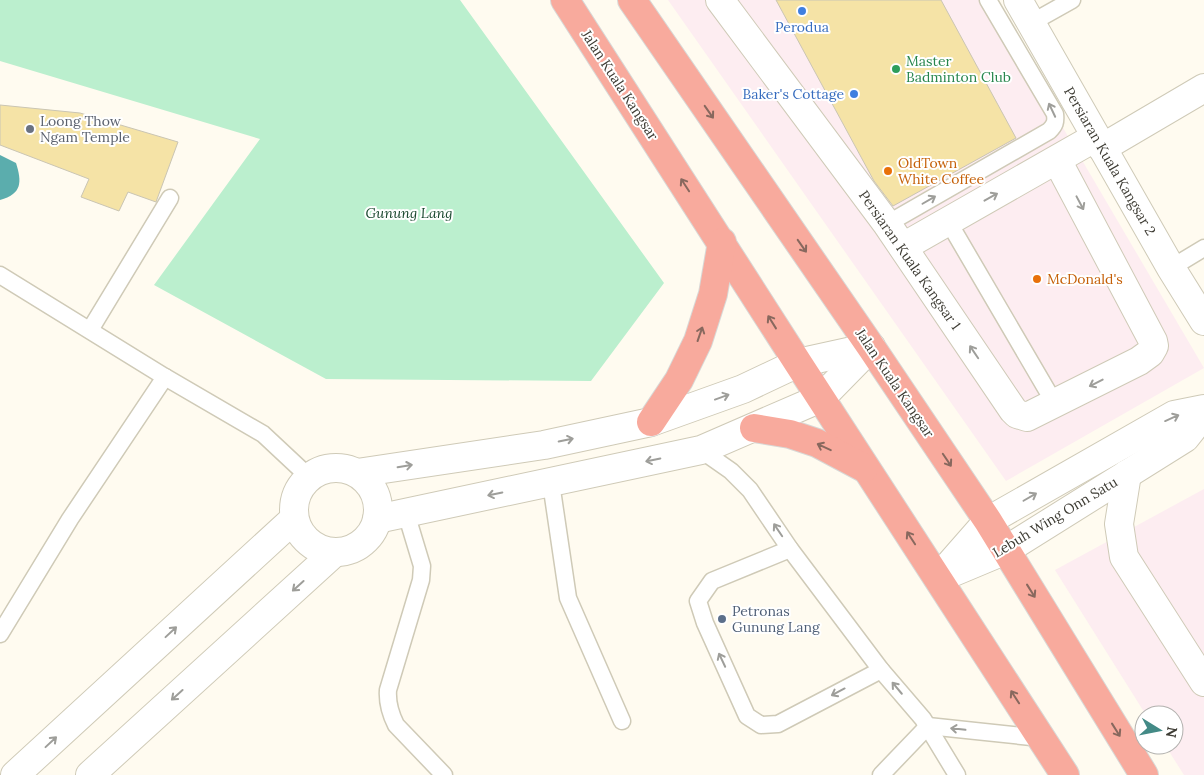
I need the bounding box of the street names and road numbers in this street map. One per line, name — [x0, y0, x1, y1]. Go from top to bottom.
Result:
street label: Jalan Kuala Kangsar — [577, 26, 662, 144]
street label: Persiaran Kuala Kangsar 2 — [1060, 83, 1160, 239]
street label: Persiaran Kuala Kangsar 1 — [855, 187, 965, 333]
street label: Jalan Kuala Kangsar — [851, 324, 938, 441]
street label: Lebuh Wing Onn Satu — [989, 473, 1121, 561]

